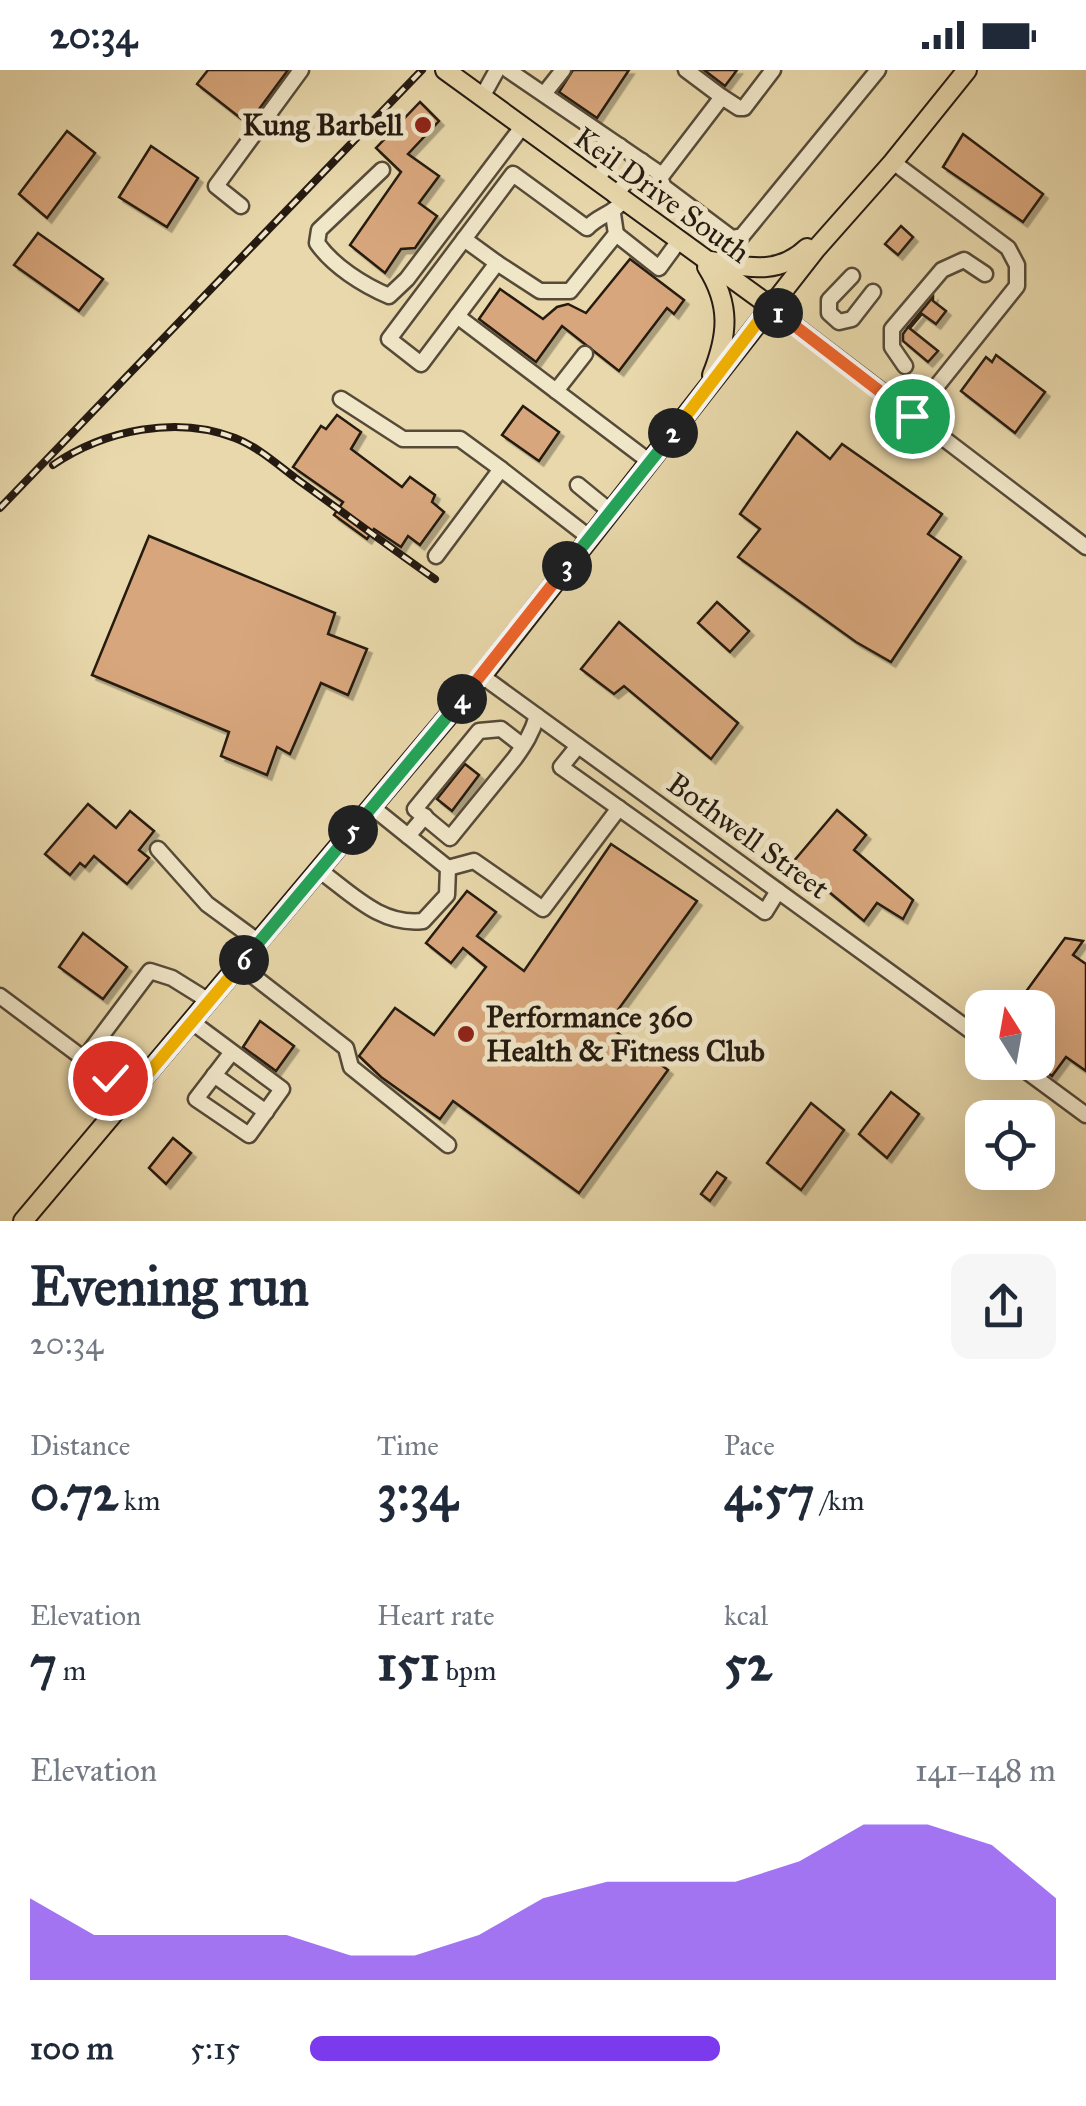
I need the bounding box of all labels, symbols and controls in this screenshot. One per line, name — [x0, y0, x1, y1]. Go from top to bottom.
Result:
text: 20:34 — [50, 12, 137, 58]
place label: Kung Barbell — [243, 107, 404, 143]
marker: Kung Barbell — [412, 114, 434, 136]
street label: Keil Drive South — [567, 119, 757, 271]
pin: 1 — [753, 288, 803, 338]
text: 1 — [772, 295, 784, 330]
pin — [870, 374, 955, 459]
icon: arrive — [885, 389, 940, 444]
pin: 2 — [648, 408, 698, 458]
text: 2 — [666, 415, 680, 450]
pin: 3 — [542, 541, 592, 591]
text: 3 — [561, 548, 573, 583]
pin: 4 — [437, 674, 487, 724]
text: 4 — [454, 681, 470, 716]
street label: Bothwell Street — [660, 765, 836, 907]
pin: 5 — [328, 805, 378, 855]
text: 5 — [346, 812, 360, 847]
pin: 6 — [219, 935, 269, 985]
text: 6 — [237, 942, 251, 977]
north arrow — [965, 990, 1055, 1080]
map controls — [965, 990, 1055, 1190]
place label: Performance 360 Health & Fitness Club — [486, 999, 765, 1069]
marker: Performance 360 Health & Fitness Club — [455, 1023, 477, 1045]
pin — [68, 1036, 153, 1121]
icon: check — [83, 1051, 138, 1106]
button: locate — [965, 1100, 1055, 1190]
text: Evening run — [30, 1253, 309, 1320]
button: share — [951, 1254, 1056, 1359]
text: 20:34 — [30, 1324, 103, 1363]
text: Distance — [30, 1428, 130, 1463]
text: Time — [377, 1428, 439, 1463]
text: Pace — [724, 1428, 775, 1463]
text: 0.72 — [30, 1463, 118, 1524]
text: 3:34 — [377, 1463, 457, 1524]
text: 4:57 — [724, 1463, 814, 1524]
text: km — [118, 1483, 160, 1518]
text: /km — [814, 1483, 864, 1518]
text: Elevation — [30, 1598, 141, 1633]
text: Heart rate — [377, 1598, 495, 1633]
text: kcal — [724, 1598, 768, 1633]
text: 7 — [30, 1633, 57, 1694]
text: 151 — [377, 1633, 439, 1694]
text: 52 — [724, 1633, 772, 1694]
text: m — [57, 1653, 86, 1688]
text: bpm — [439, 1653, 496, 1688]
text: Elevation — [30, 1751, 157, 1790]
text: 141–148 m — [915, 1751, 1056, 1790]
text: 100 m — [30, 2029, 114, 2068]
text: 5:15 — [190, 2029, 240, 2068]

